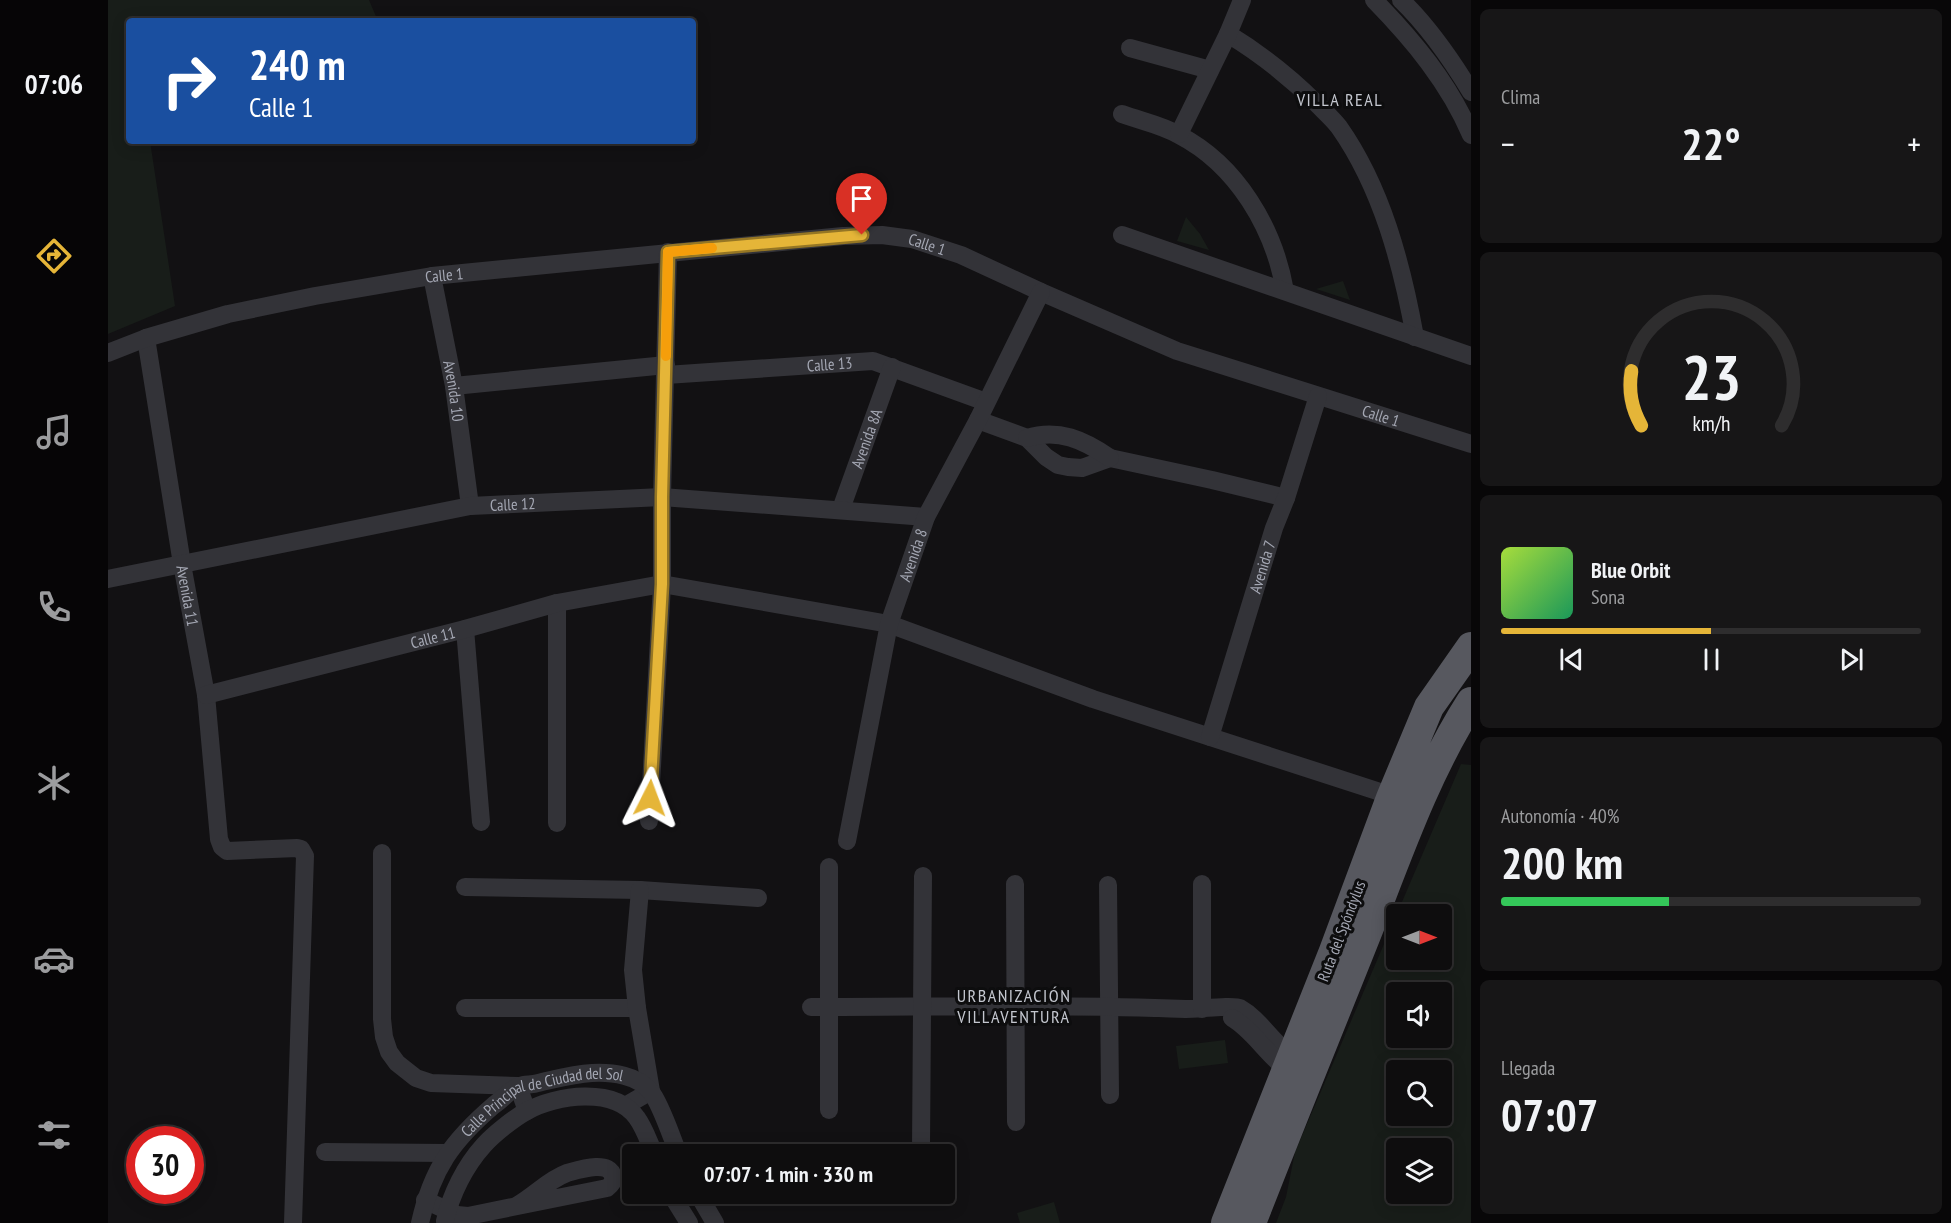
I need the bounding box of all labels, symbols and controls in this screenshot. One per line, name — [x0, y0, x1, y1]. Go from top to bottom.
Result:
text: 240 m — [249, 37, 346, 92]
icon: right — [150, 42, 228, 120]
text: 07:06 — [25, 67, 83, 101]
text: Clima — [1501, 84, 1540, 110]
district label: VILLA REAL — [1296, 88, 1383, 111]
text: Calle 1 — [249, 90, 313, 124]
text: 22° — [1681, 114, 1741, 172]
text: − — [1501, 122, 1515, 165]
text: + — [1907, 122, 1921, 165]
pin — [836, 173, 887, 235]
icon: arrive — [845, 182, 878, 215]
street label: Calle 1 — [906, 229, 948, 259]
icon: directions — [33, 235, 75, 277]
street label: Calle 1 — [423, 263, 464, 287]
text: 23 — [1681, 336, 1741, 417]
street label: Calle 13 — [806, 352, 853, 375]
street label: Avenida 10 — [439, 359, 469, 423]
street label: Calle 1 — [1360, 400, 1402, 431]
street label: Avenida 8A — [846, 405, 886, 471]
text: km/h — [1692, 409, 1730, 437]
icon: music — [33, 411, 75, 453]
street label: Calle 12 — [490, 493, 536, 515]
street label: Avenida 8 — [895, 526, 931, 584]
street label: Avenida 7 — [1245, 538, 1280, 596]
text: Blue Orbit — [1591, 556, 1670, 584]
street label: Avenida 11 — [172, 564, 203, 628]
text: Sona — [1591, 584, 1625, 610]
icon: phone — [33, 586, 75, 628]
street label: Calle 11 — [408, 622, 457, 653]
icon: previous — [1555, 643, 1588, 676]
icon: pause — [1695, 643, 1728, 676]
icon: next — [1835, 643, 1868, 676]
icon: climate — [33, 762, 75, 804]
position arrow — [618, 766, 682, 830]
text: Autonomía · 40% — [1501, 803, 1619, 829]
text: 200 km — [1501, 833, 1623, 891]
street label: Ruta del Spóndylus — [1313, 878, 1369, 984]
north arrow — [1386, 904, 1452, 970]
map controls — [1386, 904, 1452, 1204]
icon: car — [33, 938, 75, 980]
button: sound — [1386, 982, 1452, 1048]
district label: URBANIZACIÓN VILLAVENTURA — [956, 984, 1071, 1028]
text: Llegada — [1501, 1055, 1555, 1081]
button: search — [1386, 1060, 1452, 1126]
street label: Calle Principal de Ciudad del Sol — [456, 1063, 626, 1141]
text: 07:07 — [1501, 1085, 1598, 1143]
icon: filters — [33, 1114, 75, 1156]
speed limit sign: 30 — [126, 1126, 204, 1204]
button: layers — [1386, 1138, 1452, 1204]
text: 07:07 · 1 min · 330 m — [704, 1160, 873, 1188]

